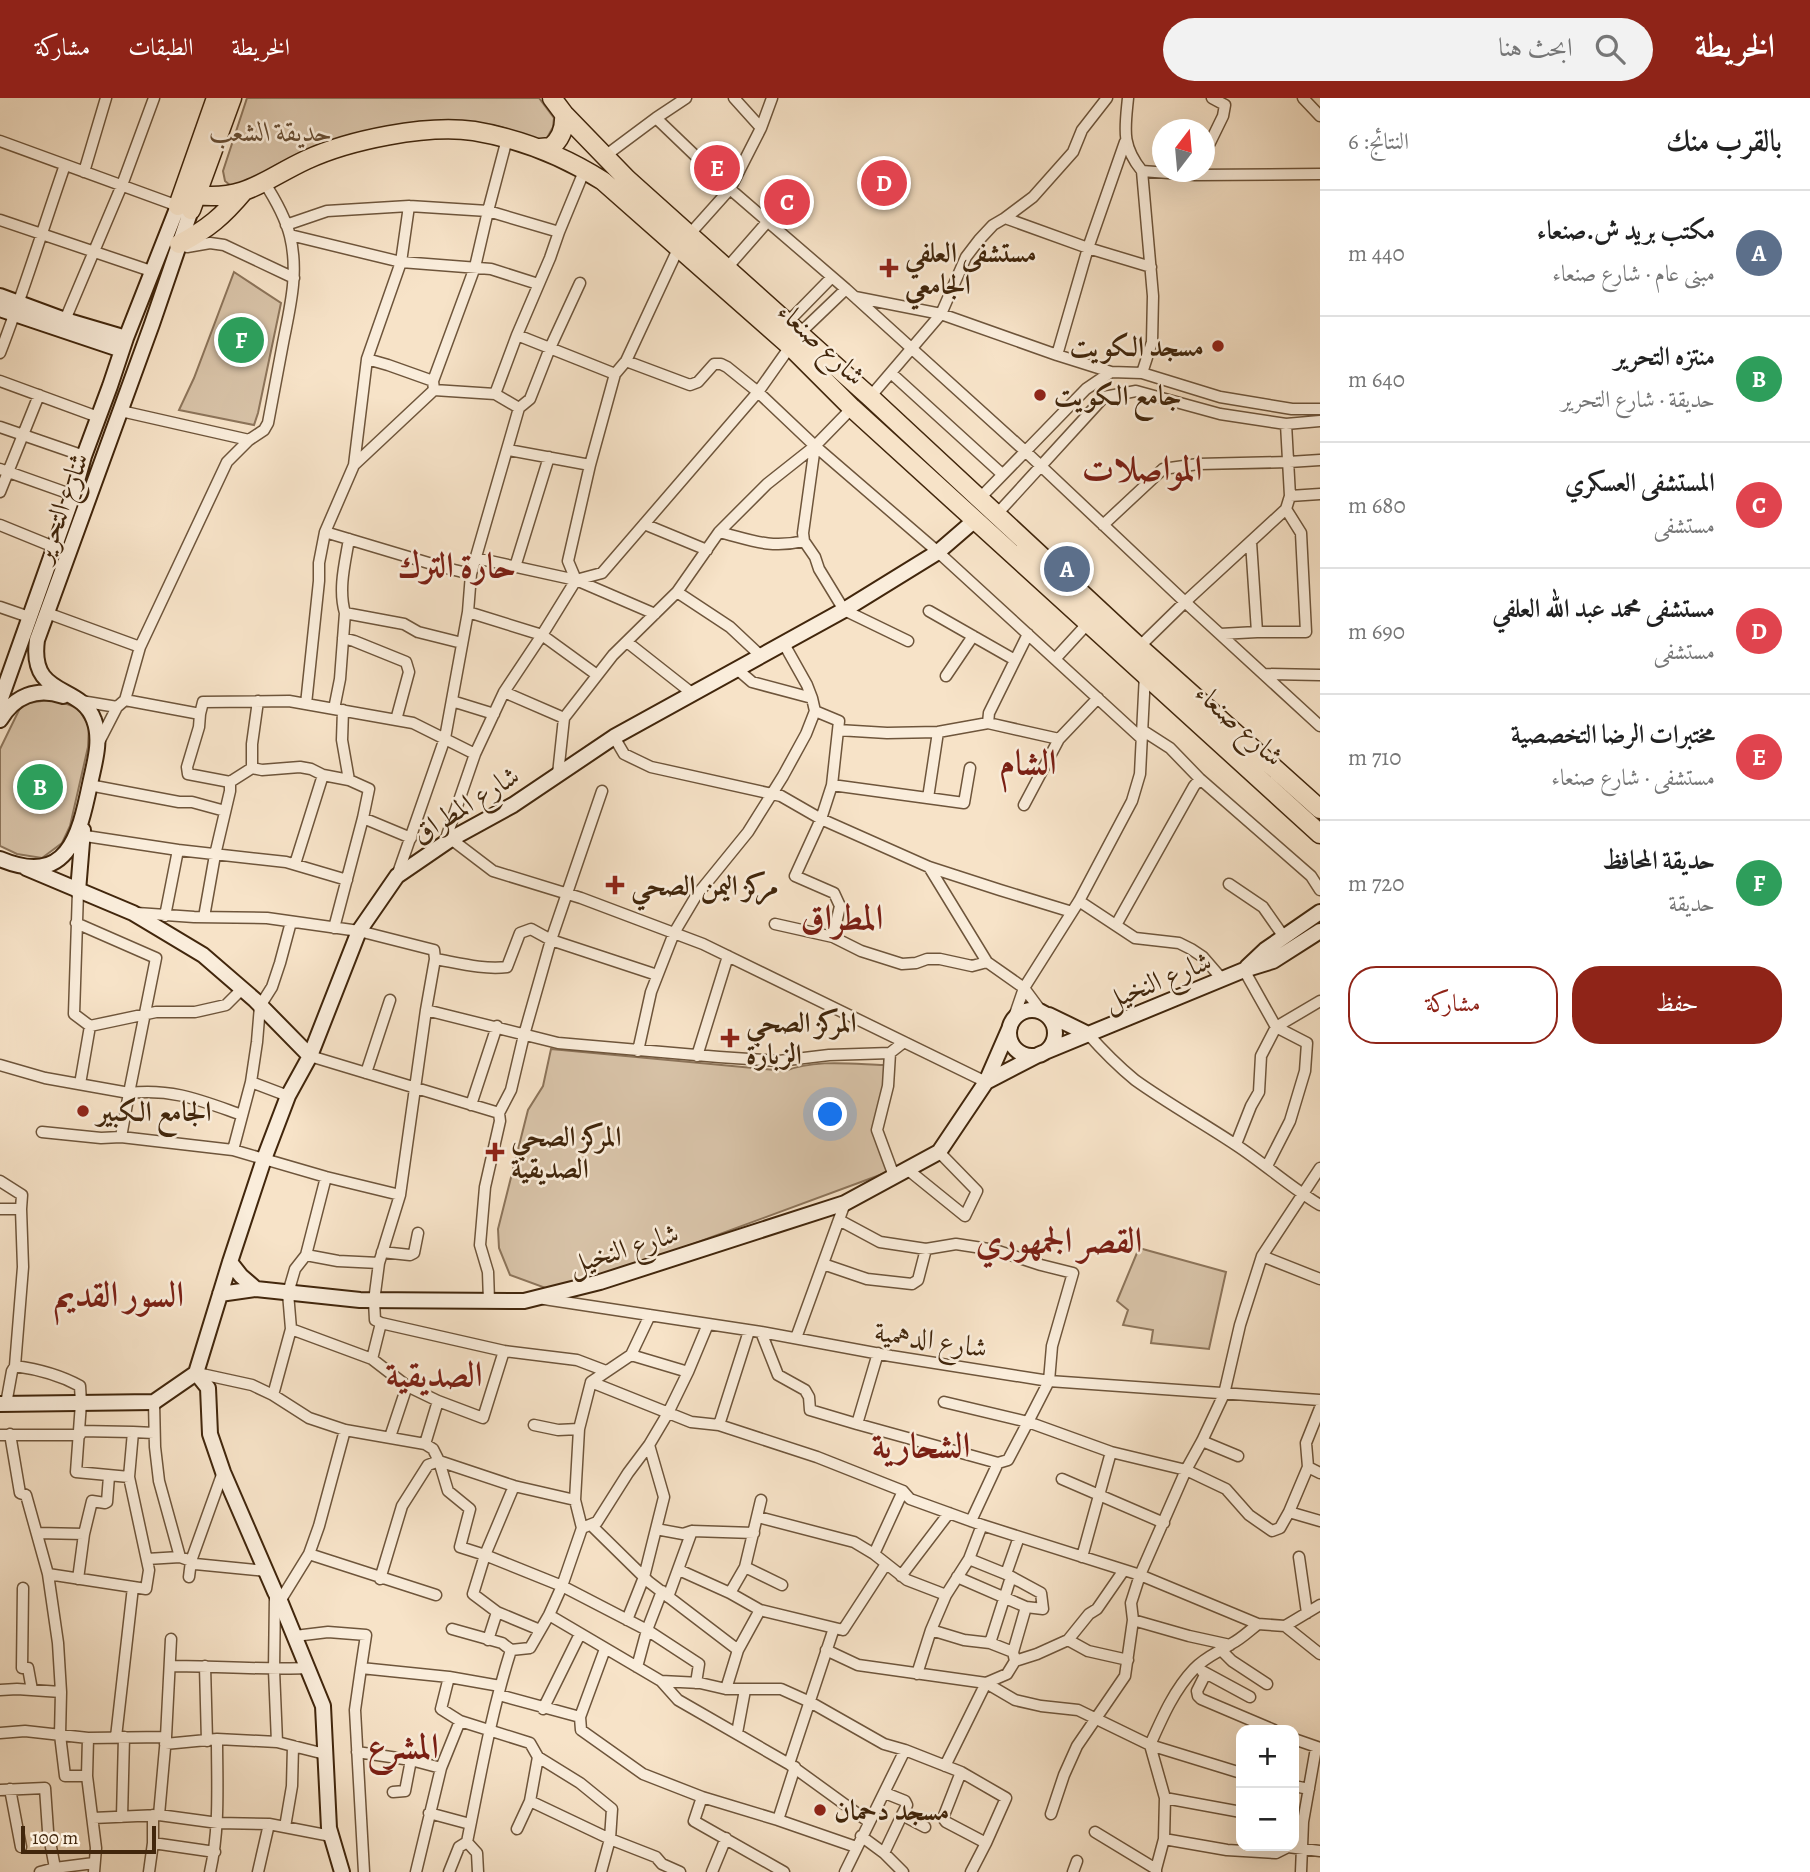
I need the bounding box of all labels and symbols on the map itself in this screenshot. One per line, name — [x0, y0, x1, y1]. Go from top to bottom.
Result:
park label: حديقة الشعب — [209, 113, 333, 151]
north arrow — [1152, 119, 1215, 182]
pin: E — [694, 142, 740, 194]
pin: D — [861, 157, 907, 209]
pin: C — [764, 176, 810, 228]
place label: مستشفى العلفي الجامعي — [904, 234, 1037, 310]
marker: مستشفى العلفي الجامعي — [879, 258, 899, 278]
street label: شارع صنعاء — [766, 293, 874, 397]
pin: F — [218, 314, 264, 366]
place label: مسجد الكويت — [1070, 328, 1204, 366]
marker: مسجد الكويت — [1210, 338, 1226, 354]
place label: جامع الكويت — [1054, 377, 1181, 422]
marker: جامع الكويت — [1032, 387, 1048, 403]
district label: المواصلات — [1082, 444, 1202, 492]
street label: شارع التحرير — [23, 447, 102, 572]
district label: حارة الترك — [398, 541, 516, 589]
pin: A — [1044, 543, 1090, 595]
street label: شارع صنعاء — [1184, 675, 1292, 778]
district label: الشام — [999, 738, 1057, 793]
street label: شارع المطراق — [404, 757, 529, 856]
pin: B — [17, 761, 63, 813]
place label: مركز اليمن الصحي — [631, 867, 778, 911]
marker: مركز اليمن الصحي — [605, 875, 625, 895]
district label: المطراق — [801, 893, 883, 941]
street label: شارع النخيل — [1097, 942, 1219, 1024]
place label: المركز الصحي الزبارة — [746, 1004, 857, 1074]
marker: المركز الصحي الزبارة — [720, 1028, 740, 1048]
place label: الجامع الكبير — [94, 1093, 212, 1138]
your location — [813, 1097, 847, 1131]
marker: الجامع الكبير — [75, 1103, 91, 1119]
place label: المركز الصحي الصديقية — [511, 1118, 622, 1188]
marker: المركز الصحي الصديقية — [485, 1142, 505, 1162]
street label: شارع النخيل — [563, 1214, 684, 1288]
district label: القصر الجمهوري — [976, 1216, 1142, 1269]
district label: السور القديم — [54, 1270, 184, 1326]
street label: شارع الدهمية — [871, 1312, 990, 1372]
district label: الصديقية — [385, 1350, 483, 1398]
district label: الشحارية — [872, 1421, 970, 1469]
district label: المشرع — [367, 1722, 439, 1775]
place label: مسجد دحمان — [834, 1792, 949, 1830]
marker: مسجد دحمان — [812, 1802, 828, 1818]
scale bar — [21, 1823, 156, 1855]

